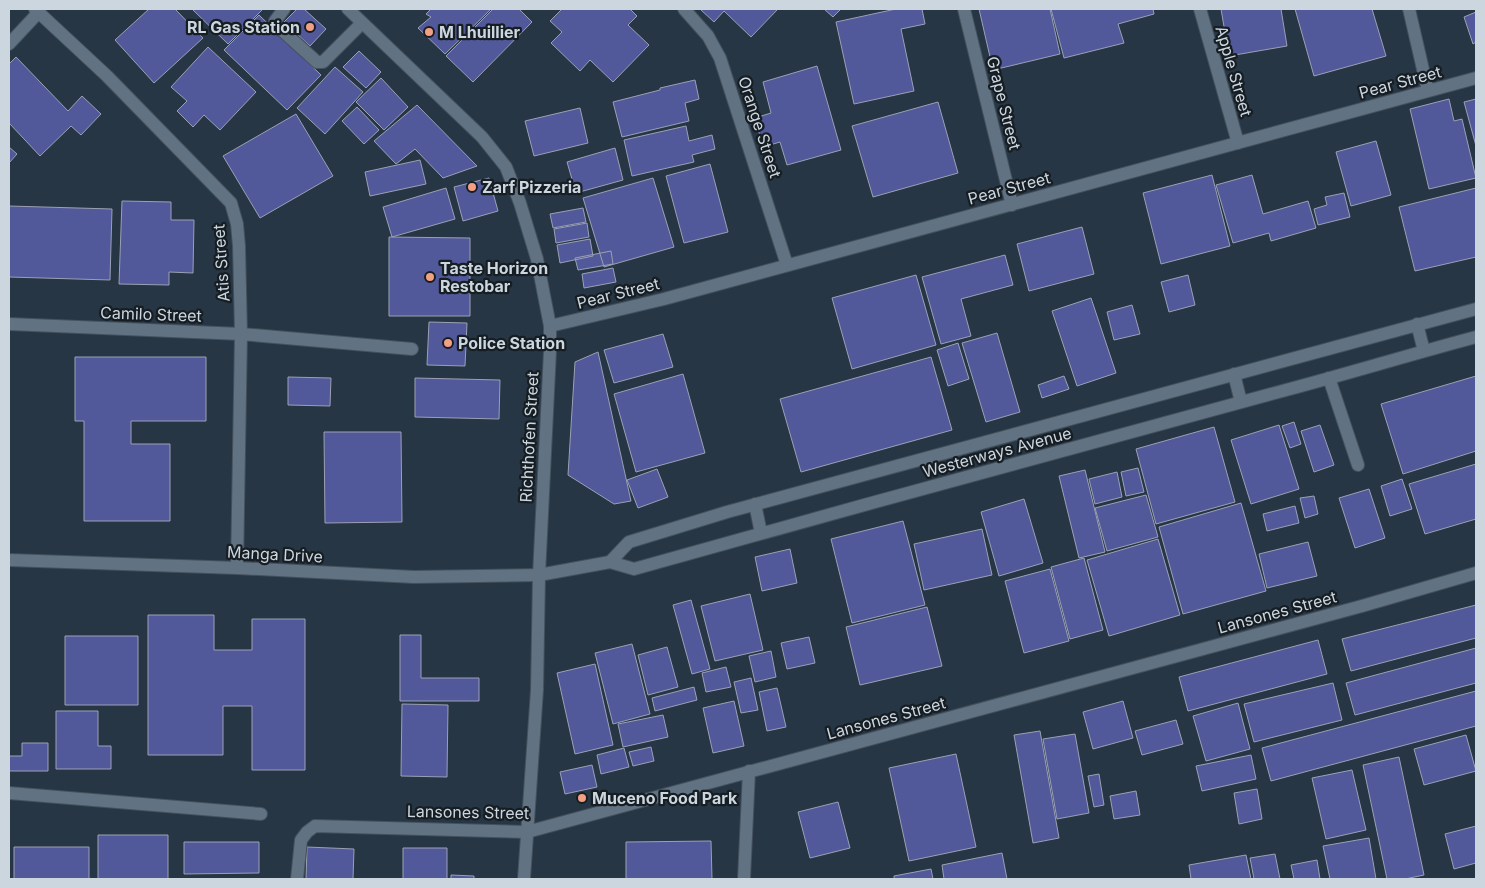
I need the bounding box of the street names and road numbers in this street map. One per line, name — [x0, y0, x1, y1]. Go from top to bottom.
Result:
street label: Apple Street — [1212, 23, 1256, 119]
street label: Grape Street — [983, 54, 1025, 152]
street label: Pear Street — [1357, 61, 1443, 103]
street label: Orange Street — [734, 74, 786, 180]
street label: Pear Street — [966, 167, 1052, 209]
street label: Atis Street — [208, 223, 234, 303]
street label: Pear Street — [575, 273, 661, 313]
street label: Camilo Street — [100, 302, 202, 326]
street label: Richthofen Street — [516, 371, 542, 503]
street label: Westerways Avenue — [920, 423, 1074, 481]
street label: Manga Drive — [227, 542, 323, 566]
street label: Lansones Street — [1215, 587, 1339, 637]
street label: Lansones Street — [824, 693, 948, 743]
street label: Lansones Street — [407, 801, 529, 823]

